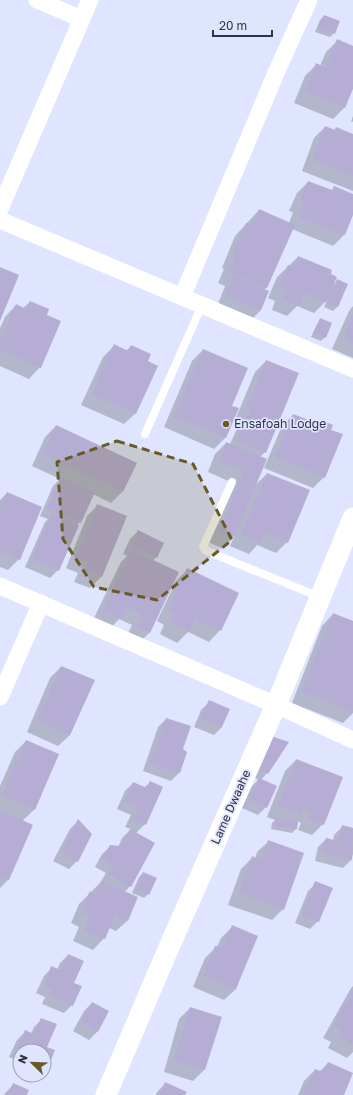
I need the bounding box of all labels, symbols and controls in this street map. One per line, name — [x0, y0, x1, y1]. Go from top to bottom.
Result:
scale bar — [213, 12, 272, 38]
text: 20 m — [219, 18, 247, 33]
place label: Ensafoah Lodge — [234, 416, 326, 431]
marker: Ensafoah Lodge — [221, 419, 231, 429]
street label: Lame Dwaahe — [207, 767, 254, 846]
north arrow — [12, 1043, 52, 1083]
text: N — [15, 1053, 30, 1065]

